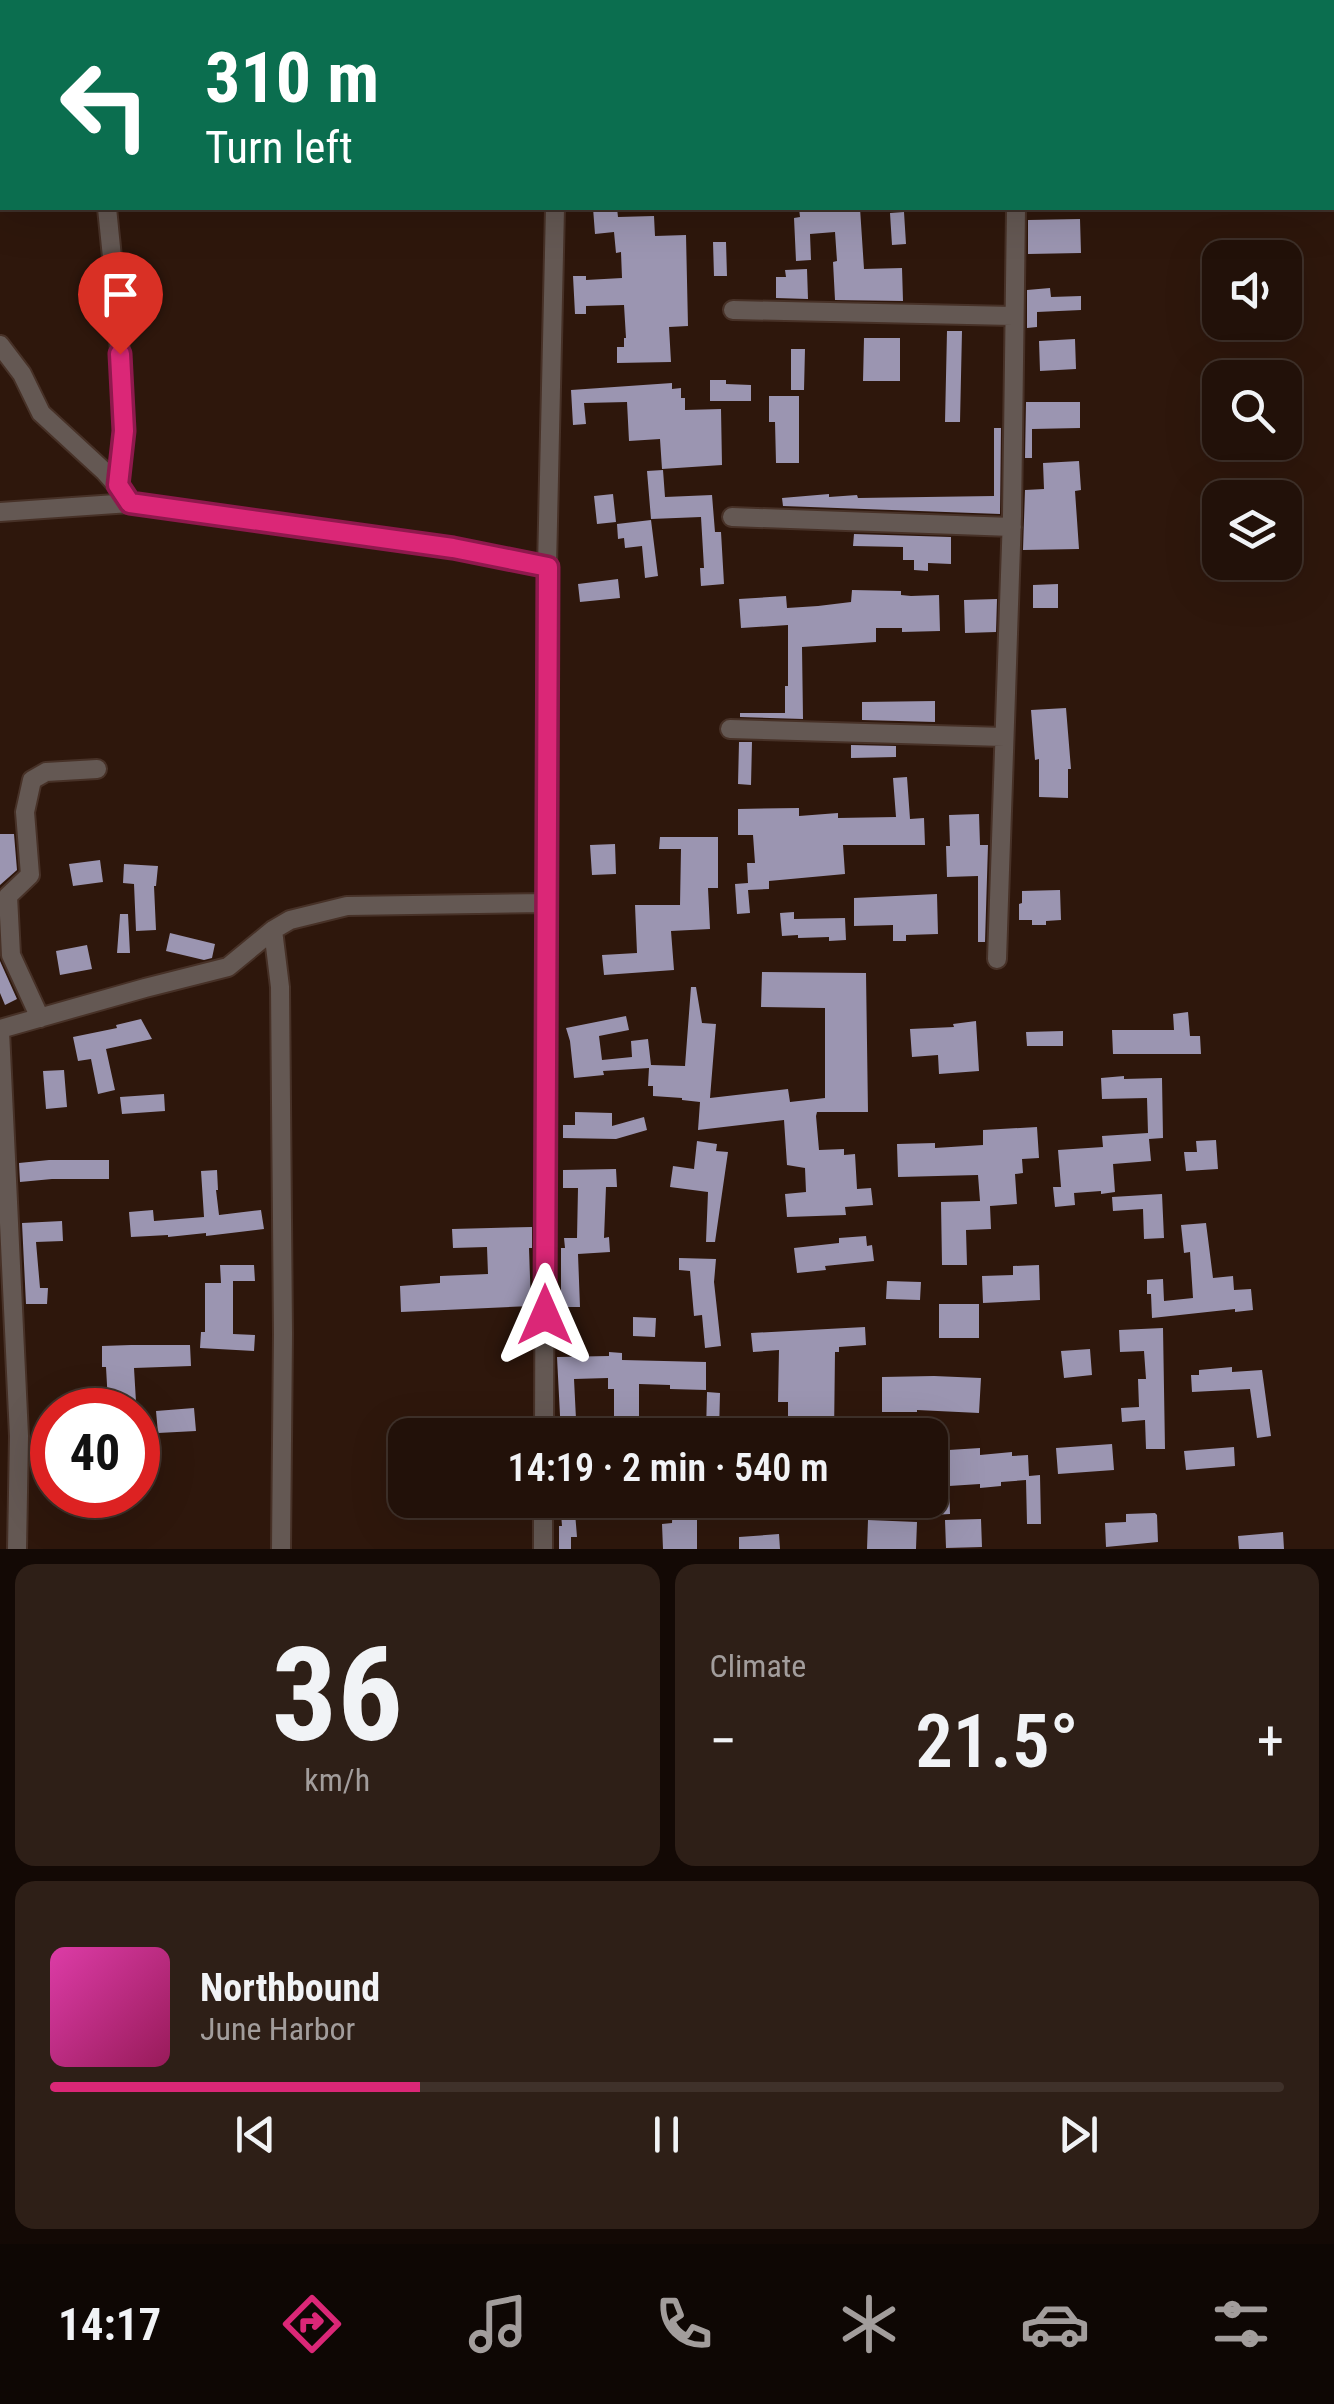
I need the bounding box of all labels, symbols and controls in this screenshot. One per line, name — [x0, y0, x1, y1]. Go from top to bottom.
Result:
text: 310 m — [205, 37, 379, 119]
icon: left — [40, 40, 170, 170]
text: Turn left — [205, 121, 353, 174]
map controls — [1202, 240, 1302, 580]
button: sound — [1202, 240, 1302, 340]
pin — [78, 252, 163, 355]
icon: arrive — [93, 267, 148, 322]
button: search — [1202, 360, 1302, 460]
button: layers — [1202, 480, 1302, 580]
position arrow — [493, 1263, 597, 1367]
speed limit sign: 40 — [30, 1388, 160, 1518]
text: 14:19 · 2 min · 540 m — [508, 1446, 828, 1490]
text: 36 — [272, 1619, 403, 1772]
text: Climate — [710, 1647, 806, 1685]
text: 21.5° — [915, 1697, 1079, 1785]
text: − — [710, 1709, 737, 1773]
text: + — [1257, 1709, 1284, 1773]
text: km/h — [304, 1761, 370, 1799]
text: Northbound — [200, 1966, 380, 2010]
text: June Harbor — [200, 2010, 355, 2048]
icon: previous — [228, 2107, 283, 2162]
icon: pause — [639, 2107, 694, 2162]
icon: next — [1051, 2107, 1106, 2162]
icon: directions — [277, 2289, 347, 2359]
icon: music — [463, 2289, 533, 2359]
icon: phone — [649, 2289, 719, 2359]
icon: climate — [834, 2289, 904, 2359]
icon: car — [1020, 2289, 1090, 2359]
icon: filters — [1206, 2289, 1276, 2359]
text: 14:17 — [58, 2298, 161, 2351]

